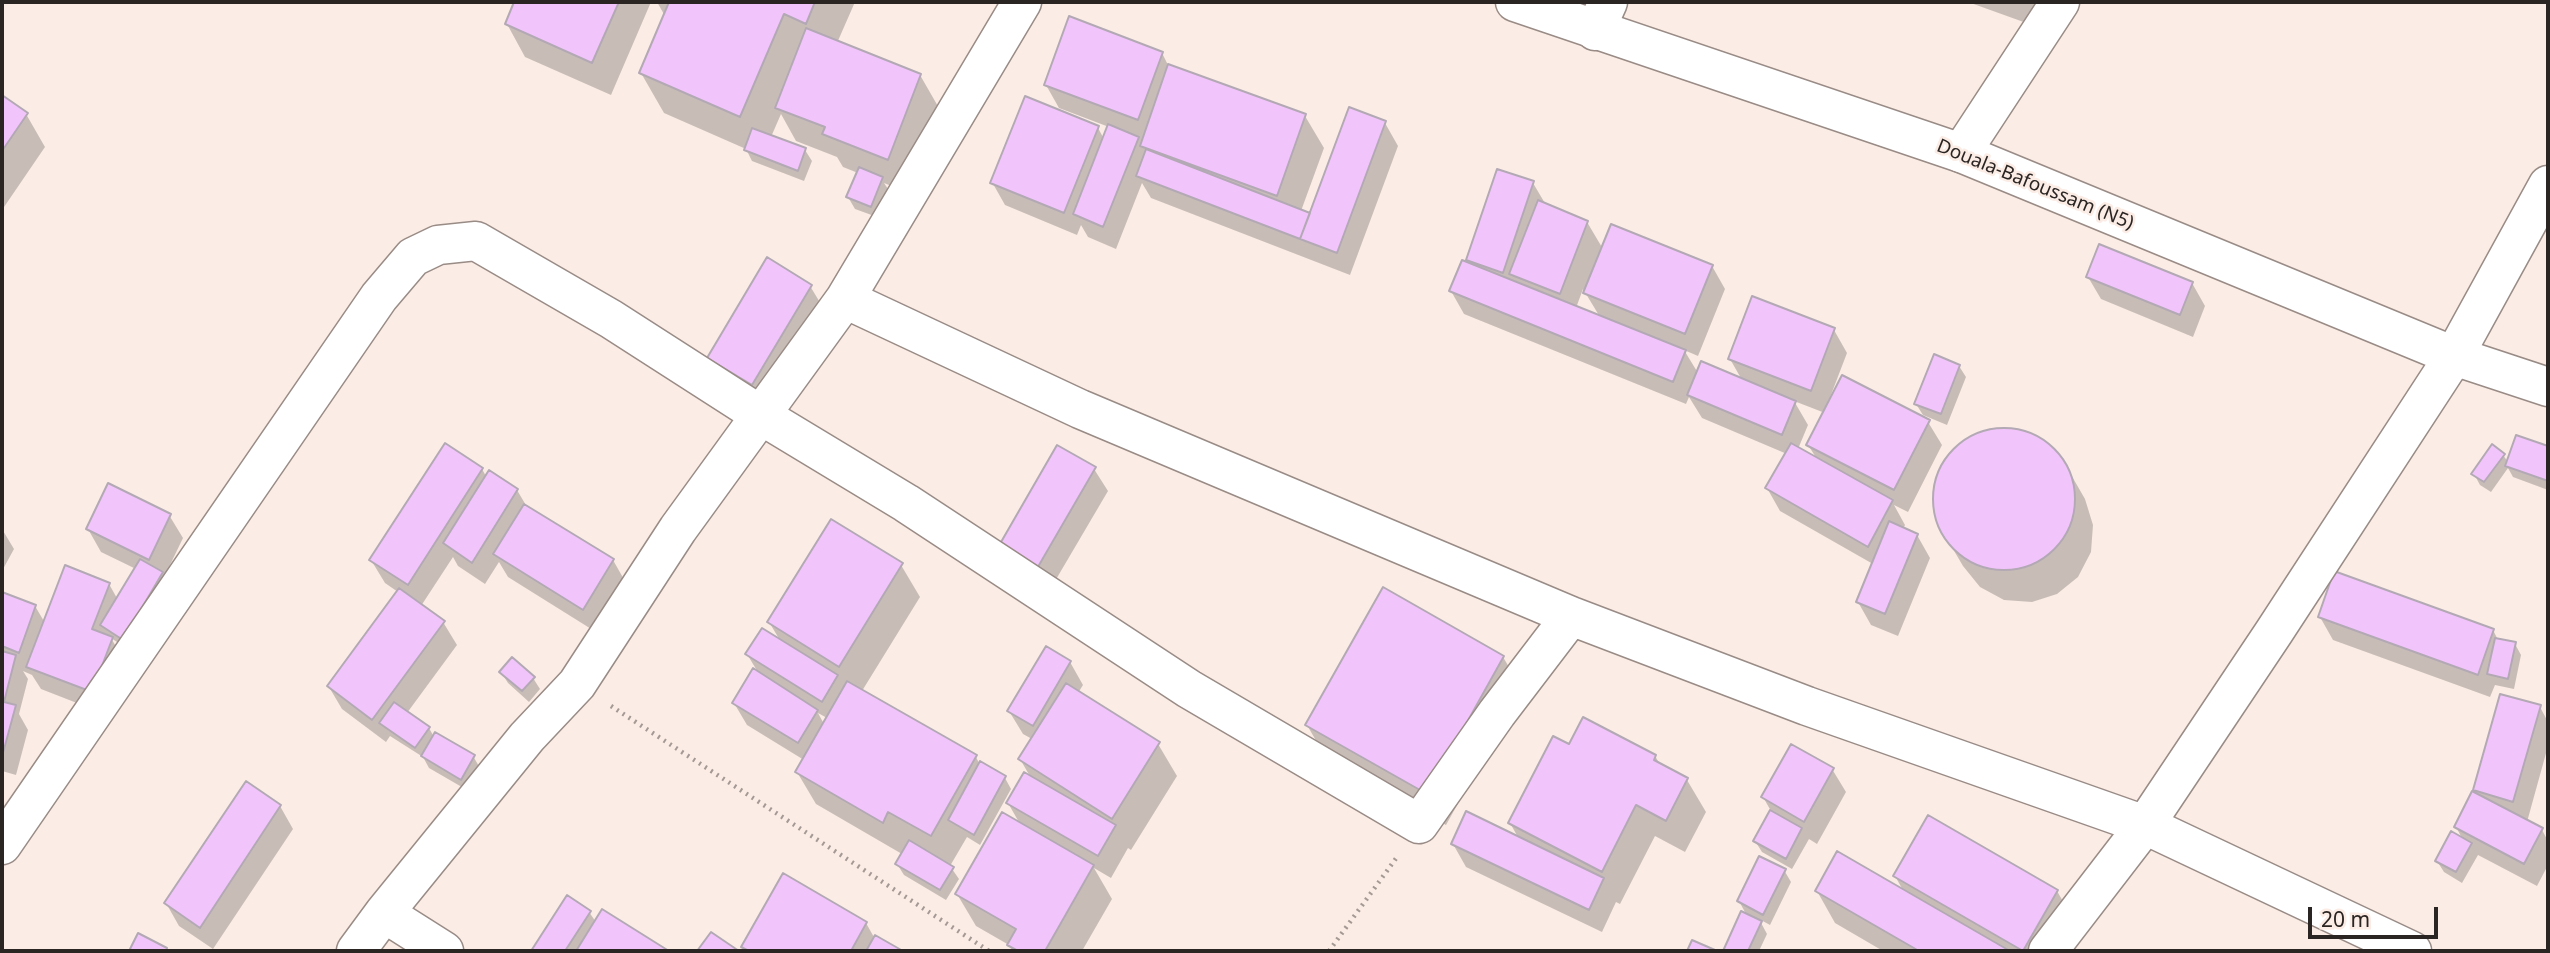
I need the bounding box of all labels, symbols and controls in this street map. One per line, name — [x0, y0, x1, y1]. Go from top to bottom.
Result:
street label: Douala-Bafoussam (N5) — [1933, 135, 2137, 235]
scale bar — [2312, 894, 2442, 938]
text: 20 m — [2321, 905, 2370, 933]

